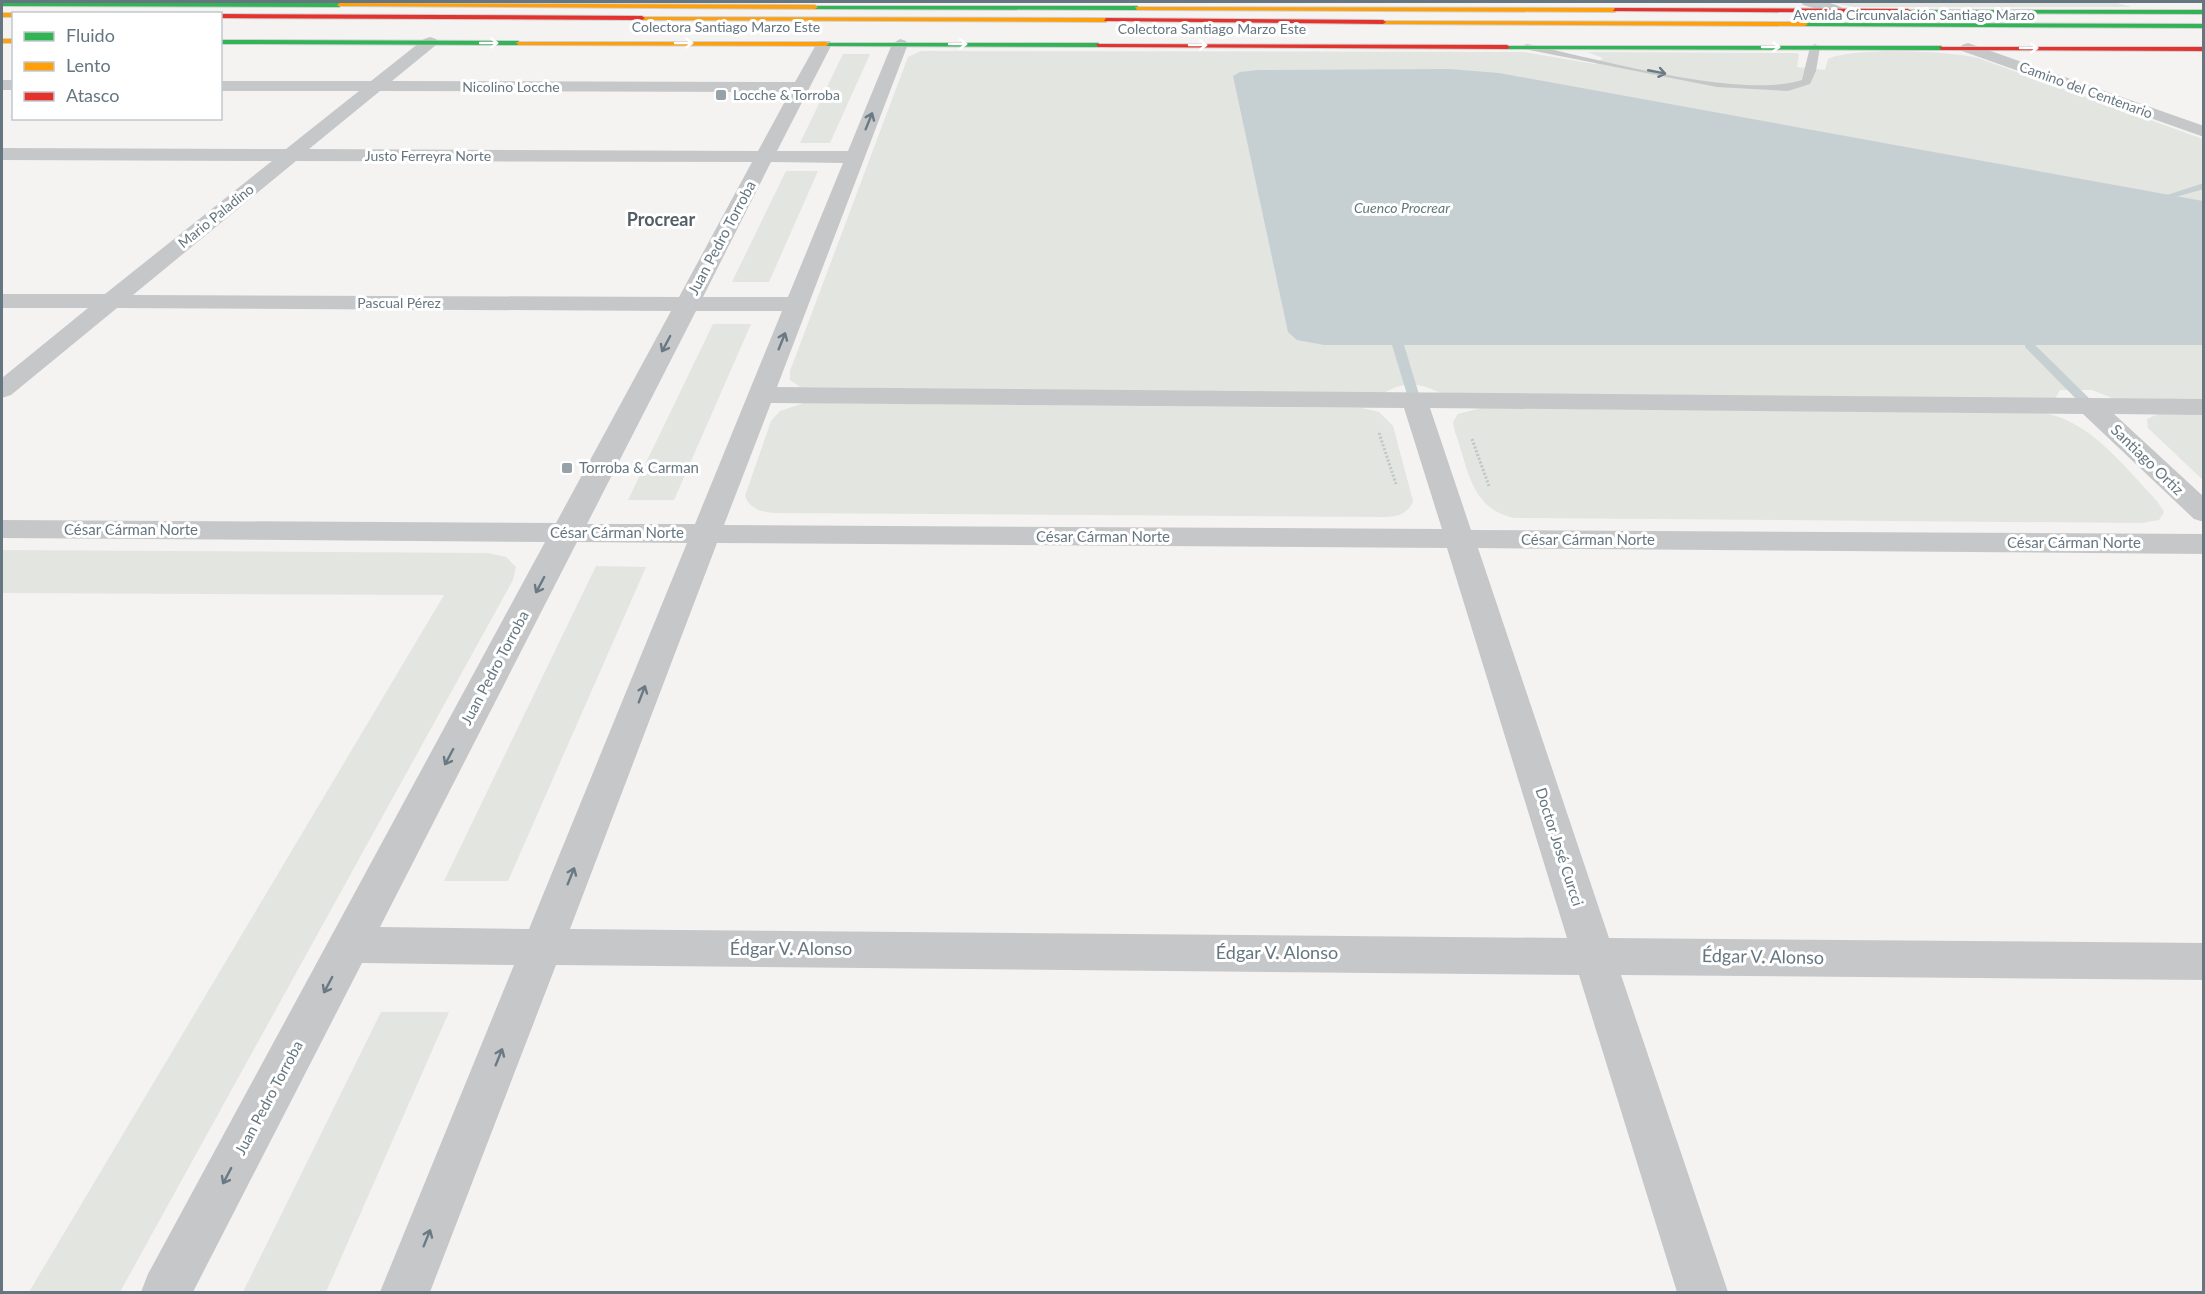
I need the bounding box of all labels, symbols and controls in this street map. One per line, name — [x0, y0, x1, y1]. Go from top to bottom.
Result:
street label: Avenida Circunvalación Santiago Marzo — [1793, 6, 2035, 23]
legend — [12, 12, 222, 120]
street label: Colectora Santiago Marzo Este — [632, 18, 820, 35]
street label: Colectora Santiago Marzo Este — [1118, 20, 1306, 37]
text: Fluido — [66, 24, 115, 46]
one-way arrow — [478, 37, 498, 49]
one-way arrow — [673, 37, 693, 49]
one-way arrow — [948, 38, 968, 50]
one-way arrow — [1187, 39, 1207, 51]
one-way arrow — [1760, 41, 1780, 53]
one-way arrow — [2018, 42, 2038, 54]
text: Lento — [66, 54, 111, 76]
street label: Camino del Centenario — [2017, 58, 2155, 122]
one-way arrow — [1647, 67, 1666, 78]
street label: Nicolino Locche — [462, 78, 560, 95]
text: Atasco — [66, 84, 119, 106]
place label: Locche & Torroba — [733, 86, 840, 103]
marker: Locche & Torroba — [714, 88, 728, 102]
one-way arrow — [864, 112, 875, 131]
street label: Justo Ferreyra Norte — [365, 147, 491, 164]
street label: Juan Pedro Torroba — [683, 177, 759, 298]
street label: Mario Paladino — [175, 180, 257, 251]
water label: Cuenco Procrear — [1354, 199, 1450, 216]
district label: Procrear — [627, 208, 695, 230]
street label: Pascual Pérez — [357, 294, 441, 311]
one-way arrow — [777, 332, 788, 351]
one-way arrow — [660, 334, 671, 352]
street label: Santiago Ortiz — [2108, 420, 2188, 498]
place label: Torroba & Carman — [579, 458, 699, 476]
marker: Torroba & Carman — [560, 461, 574, 475]
street label: César Cárman Norte — [64, 520, 198, 538]
street label: César Cárman Norte — [550, 523, 684, 541]
street label: César Cárman Norte — [1036, 527, 1170, 545]
street label: César Cárman Norte — [1521, 530, 1655, 548]
street label: César Cárman Norte — [2007, 533, 2141, 551]
one-way arrow — [533, 575, 545, 593]
street label: Juan Pedro Torroba — [456, 607, 532, 728]
one-way arrow — [638, 685, 649, 704]
one-way arrow — [442, 748, 454, 766]
street label: Doctor José Curcci — [1532, 785, 1588, 908]
one-way arrow — [566, 867, 577, 885]
street label: Édgar V. Alonso — [730, 937, 852, 959]
street label: Édgar V. Alonso — [1216, 941, 1338, 963]
street label: Édgar V. Alonso — [1702, 944, 1824, 968]
one-way arrow — [322, 976, 333, 994]
street label: Juan Pedro Torroba — [230, 1037, 306, 1158]
one-way arrow — [494, 1048, 505, 1067]
one-way arrow — [221, 1167, 232, 1185]
one-way arrow — [422, 1229, 433, 1248]

